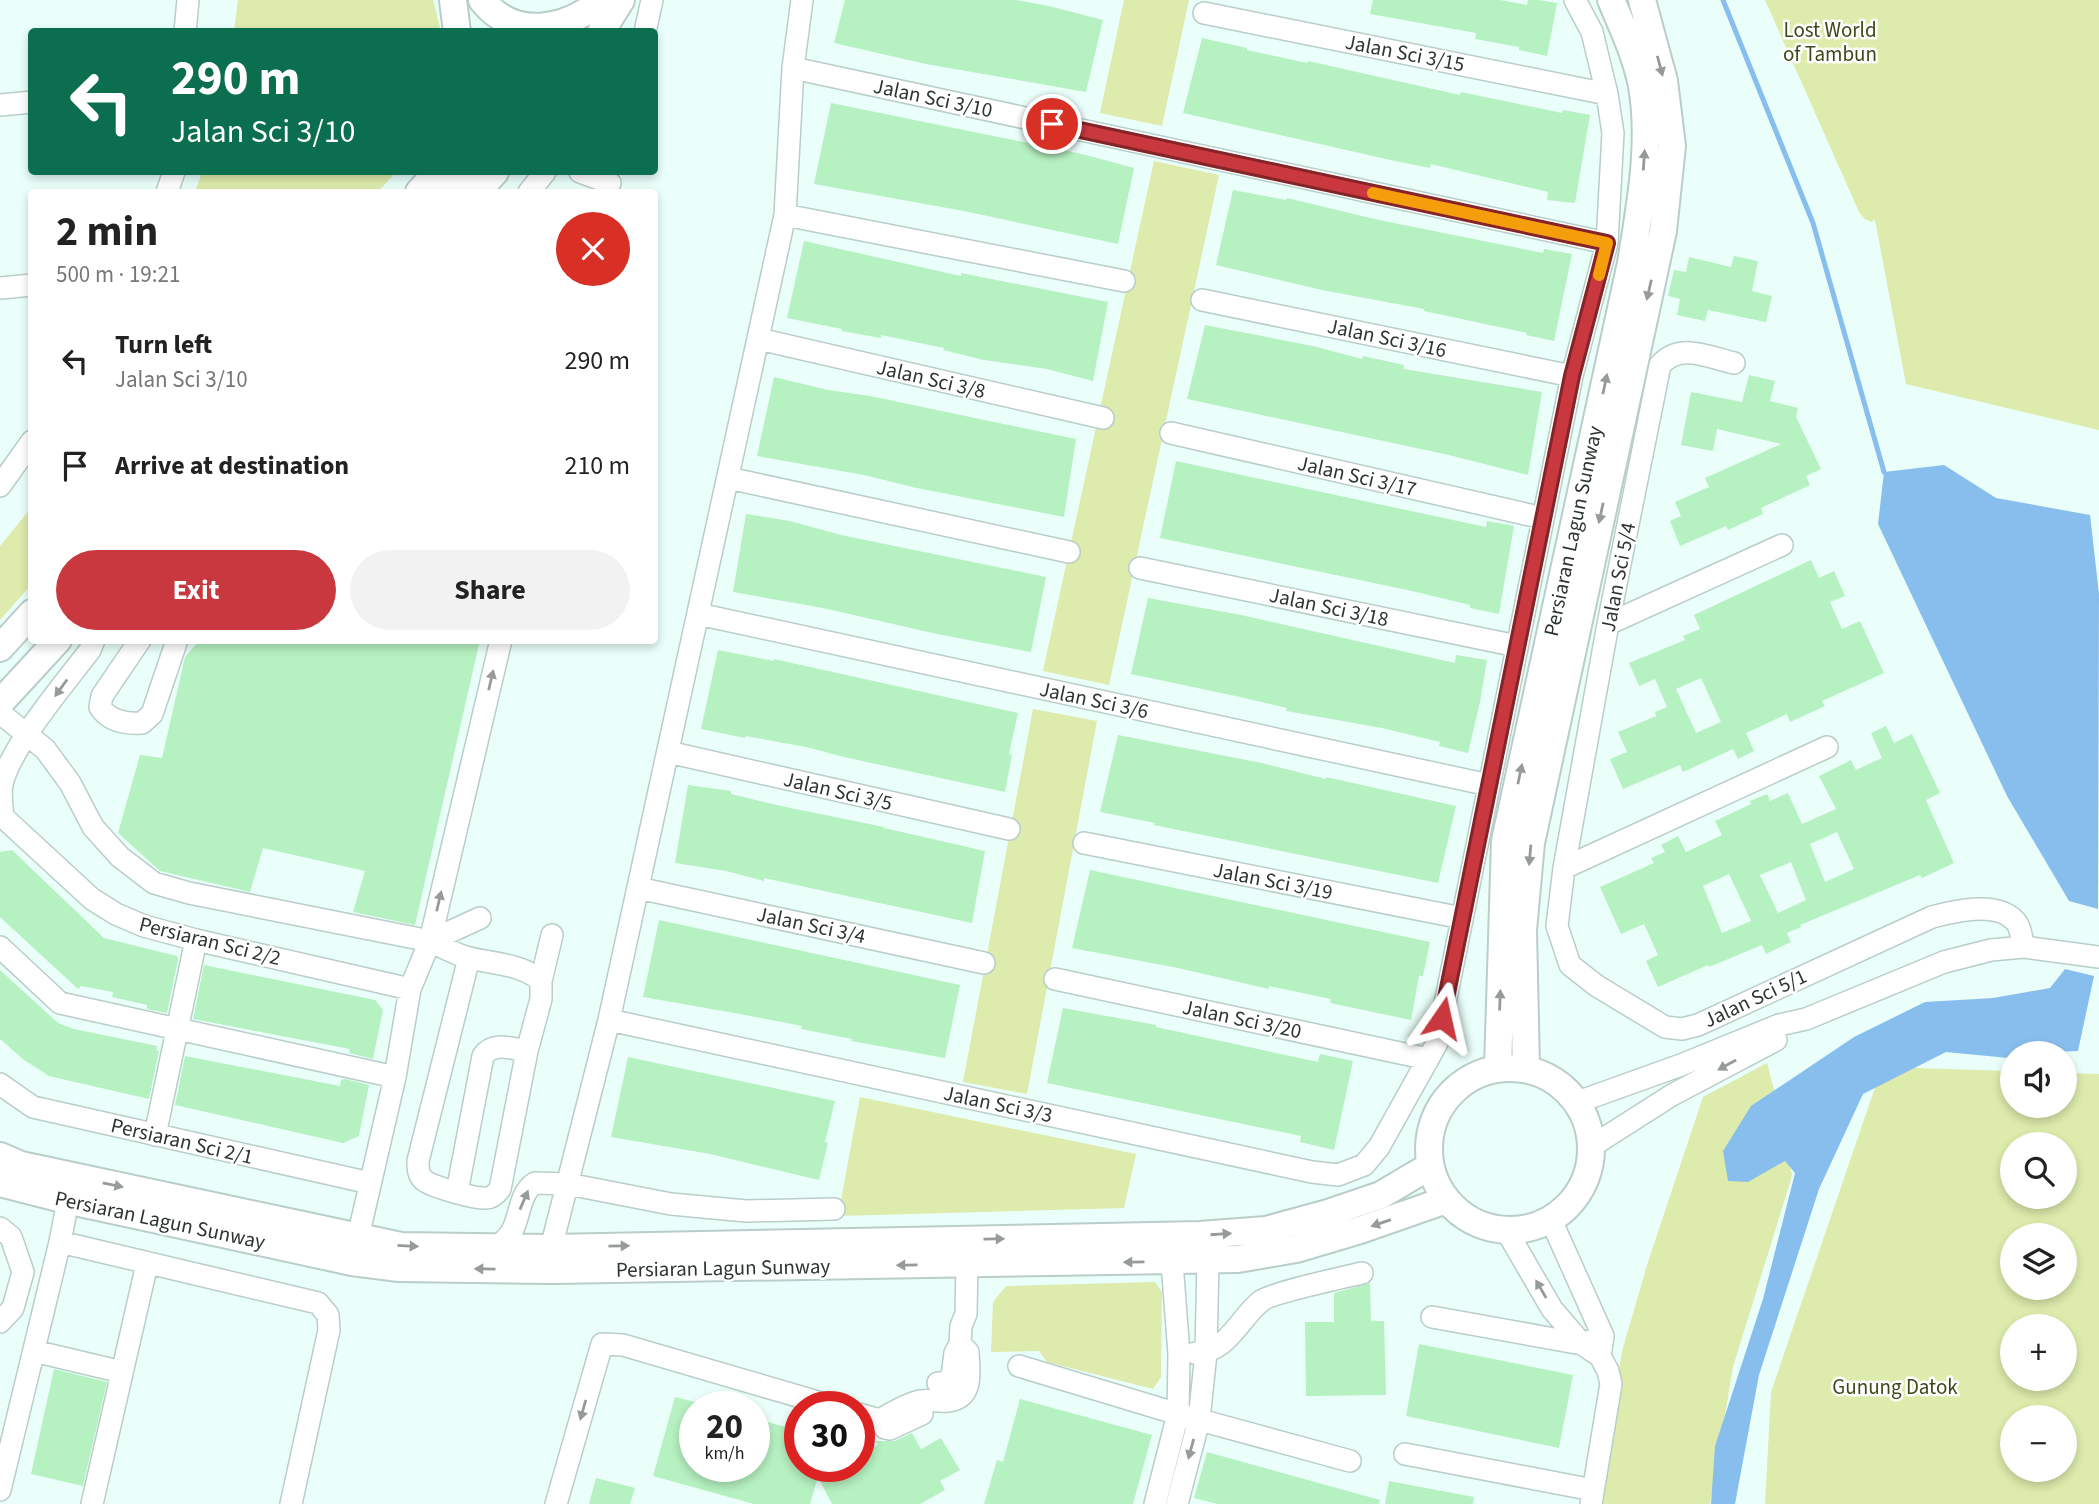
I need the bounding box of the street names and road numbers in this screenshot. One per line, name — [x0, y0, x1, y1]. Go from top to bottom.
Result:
street label: Jalan Sci 3/15 — [1343, 27, 1467, 79]
street label: Jalan Sci 3/10 — [871, 71, 995, 125]
street label: Jalan Sci 3/16 — [1325, 311, 1449, 365]
street label: Jalan Sci 3/8 — [874, 352, 988, 406]
street label: Persiaran Lagun Sunway — [1536, 423, 1610, 639]
street label: Jalan Sci 3/17 — [1295, 448, 1419, 504]
street label: Jalan Sci 5/4 — [1593, 520, 1643, 634]
street label: Jalan Sci 3/18 — [1267, 580, 1391, 634]
street label: Jalan Sci 3/6 — [1037, 674, 1151, 726]
street label: Jalan Sci 3/5 — [781, 764, 895, 818]
street label: Jalan Sci 3/19 — [1211, 855, 1335, 907]
street label: Jalan Sci 3/4 — [754, 899, 868, 951]
street label: Persiaran Sci 2/2 — [136, 909, 284, 973]
street label: Jalan Sci 5/1 — [1699, 961, 1811, 1035]
street label: Jalan Sci 3/20 — [1180, 992, 1304, 1046]
street label: Jalan Sci 3/3 — [941, 1078, 1055, 1130]
street label: Persiaran Sci 2/1 — [108, 1110, 256, 1172]
street label: Persiaran Lagun Sunway — [52, 1183, 268, 1257]
street label: Persiaran Lagun Sunway — [615, 1251, 831, 1285]

